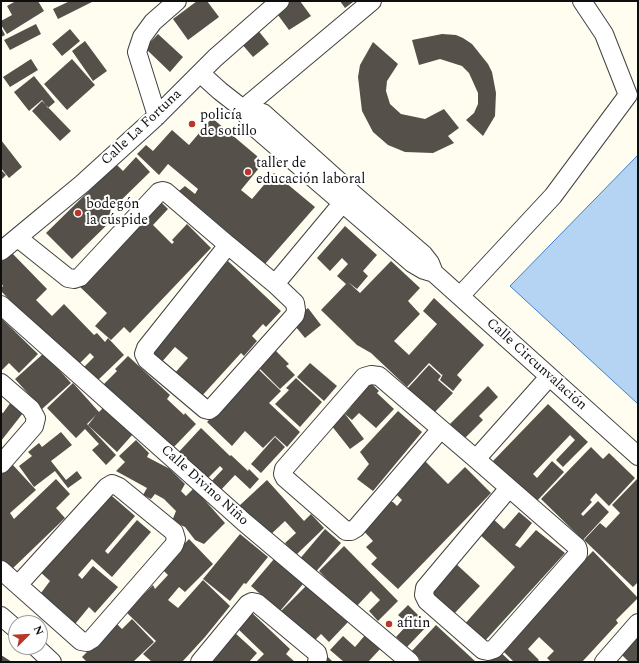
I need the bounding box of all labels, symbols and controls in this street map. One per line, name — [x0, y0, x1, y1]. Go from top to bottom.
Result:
street label: Calle La Fortuna — [98, 87, 186, 169]
place label: policía de sotillo — [200, 108, 257, 140]
marker: policía de sotillo — [187, 119, 197, 129]
place label: taller de educación laboral — [256, 156, 365, 188]
marker: taller de educación laboral — [243, 167, 253, 177]
place label: bodegón la cúspide — [86, 197, 148, 230]
marker: bodegón la cúspide — [73, 208, 83, 218]
street label: Calle Circunvalación — [482, 315, 590, 415]
street label: Calle Divino Niño — [157, 442, 251, 530]
north arrow — [8, 615, 48, 655]
place label: afitin — [397, 616, 430, 632]
marker: afitin — [384, 619, 394, 629]
text: N — [29, 623, 48, 638]

